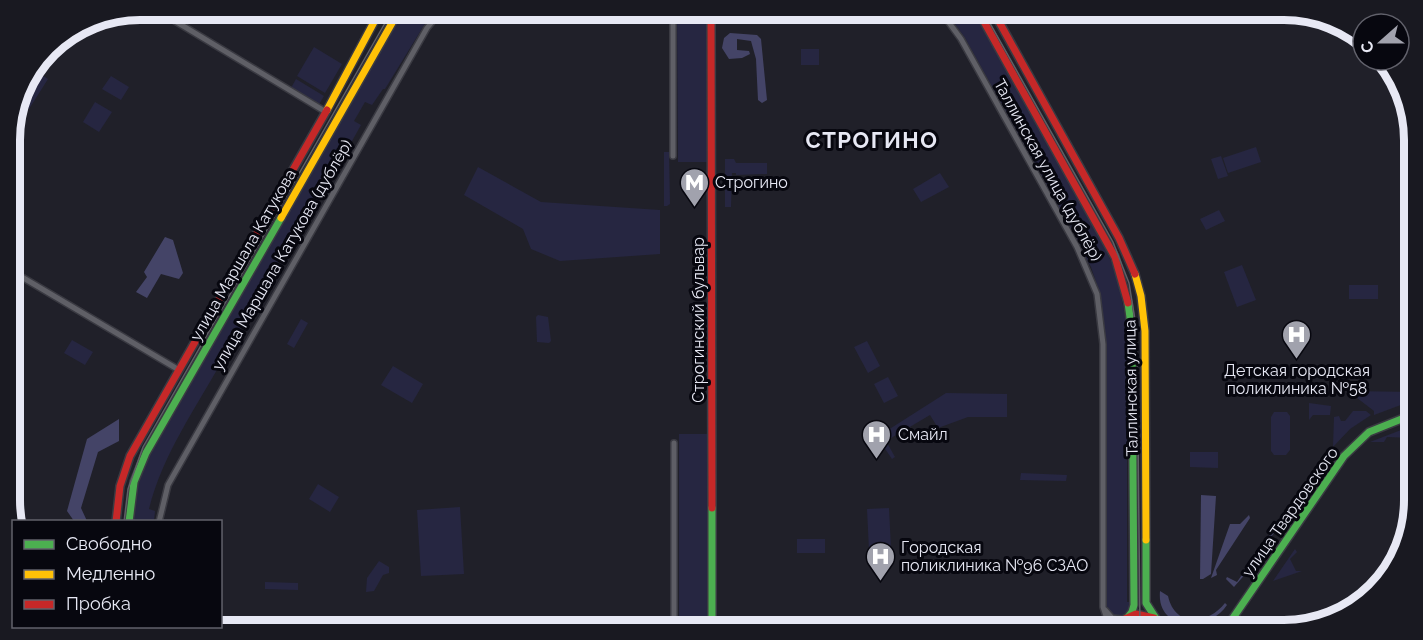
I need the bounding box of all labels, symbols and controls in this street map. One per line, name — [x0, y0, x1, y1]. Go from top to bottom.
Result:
north arrow — [1351, 12, 1411, 72]
text: С — [1357, 39, 1378, 56]
street label: Таллинская улица (дублёр) — [990, 76, 1106, 264]
district label: СТРОГИНО — [806, 127, 938, 153]
street label: улица Маршала Катукова (дублёр) — [208, 136, 356, 374]
street label: улица Маршала Катукова — [186, 166, 300, 344]
metro station icon: Строгино — [678, 166, 710, 208]
place label: Строгино — [715, 173, 788, 192]
street label: Строгинский бульвар — [689, 237, 708, 403]
hospital icon: Детская городская поликлиника №58 — [1281, 318, 1313, 360]
street label: Таллинская улица — [1120, 319, 1142, 457]
place label: Детская городская поликлиника №58 — [1224, 361, 1370, 398]
hospital icon: Смайл — [861, 418, 893, 460]
place label: Смайл — [898, 425, 948, 444]
street label: улица Твардовского — [1238, 444, 1342, 580]
legend — [12, 520, 222, 628]
text: Свободно — [66, 533, 152, 554]
place label: Городская поликлиника №96 СЗАО — [901, 538, 1088, 575]
hospital icon: Городская поликлиника №96 СЗАО — [864, 540, 896, 582]
text: Медленно — [66, 563, 155, 584]
text: Пробка — [66, 593, 131, 614]

